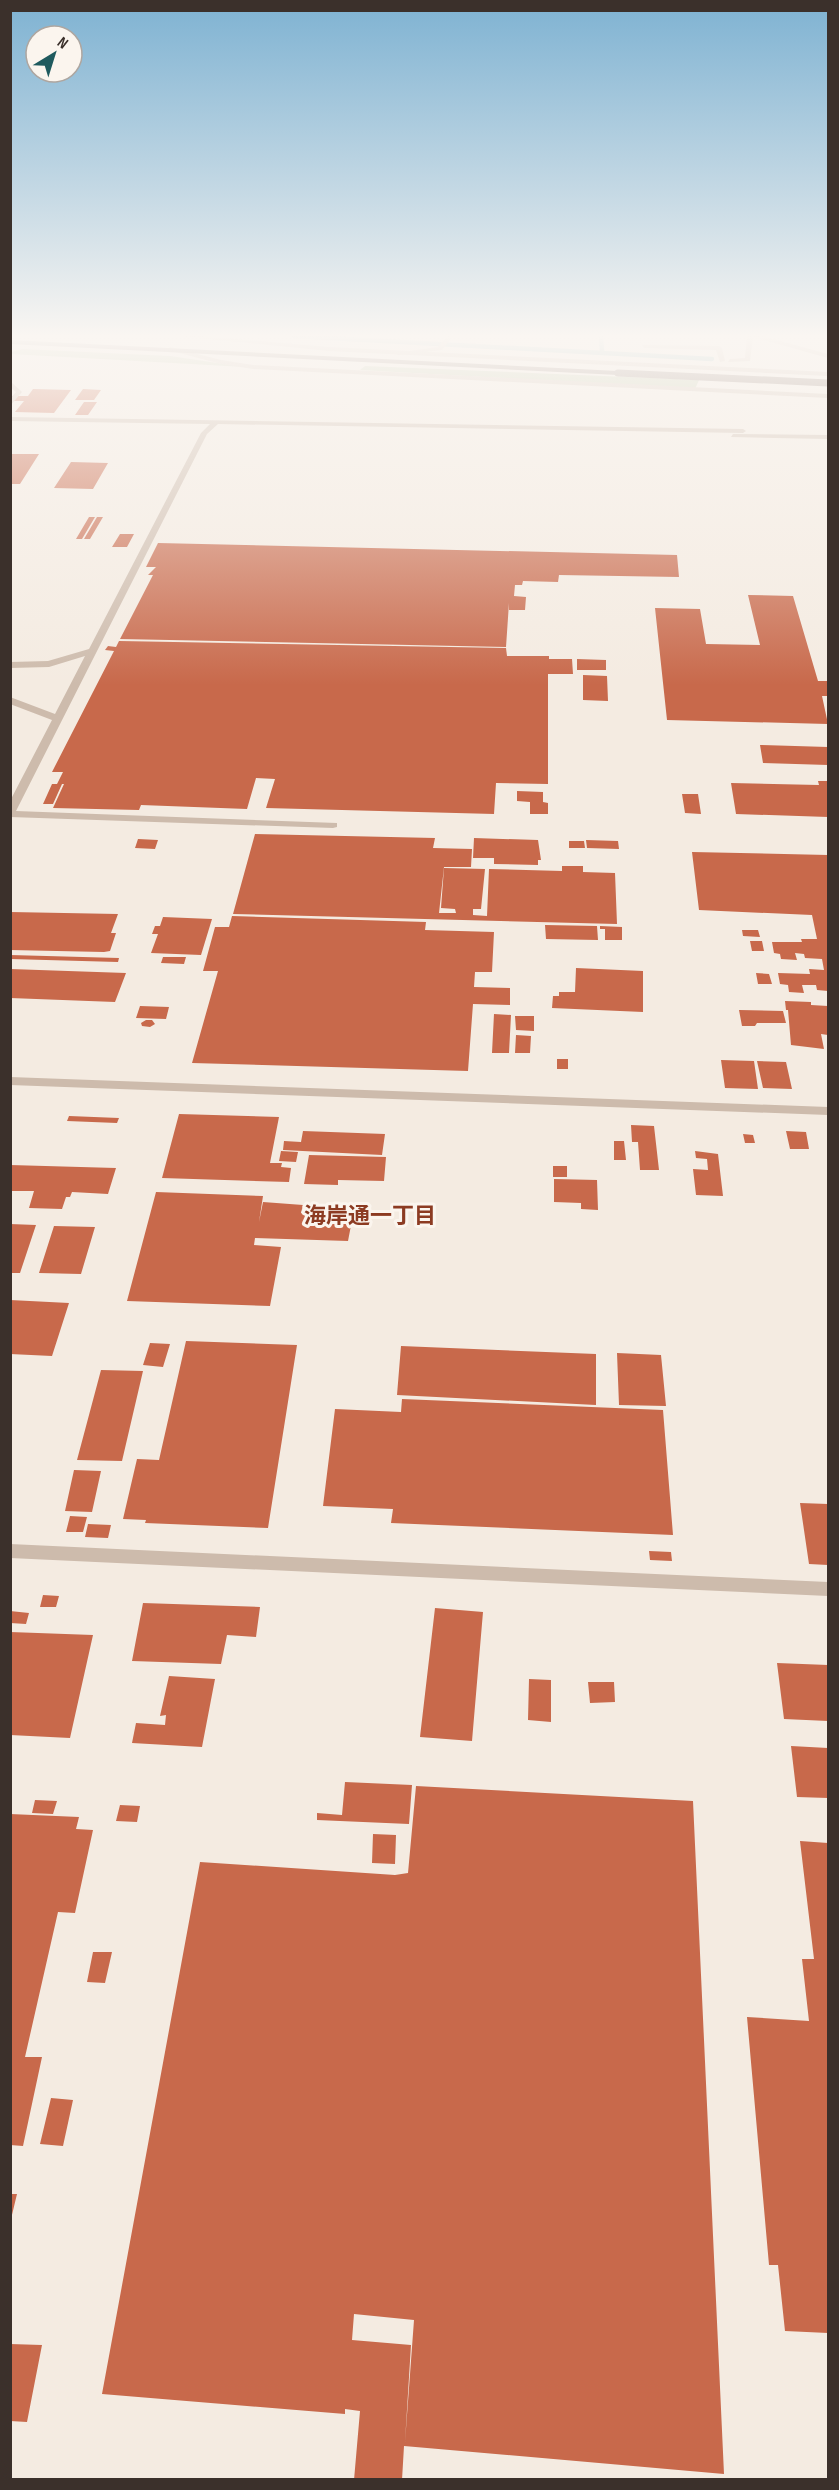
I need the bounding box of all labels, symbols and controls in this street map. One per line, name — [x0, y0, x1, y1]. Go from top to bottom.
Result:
north arrow — [24, 24, 84, 84]
text: N — [53, 33, 72, 53]
district label: 海岸通一丁目 — [304, 1203, 436, 1230]

